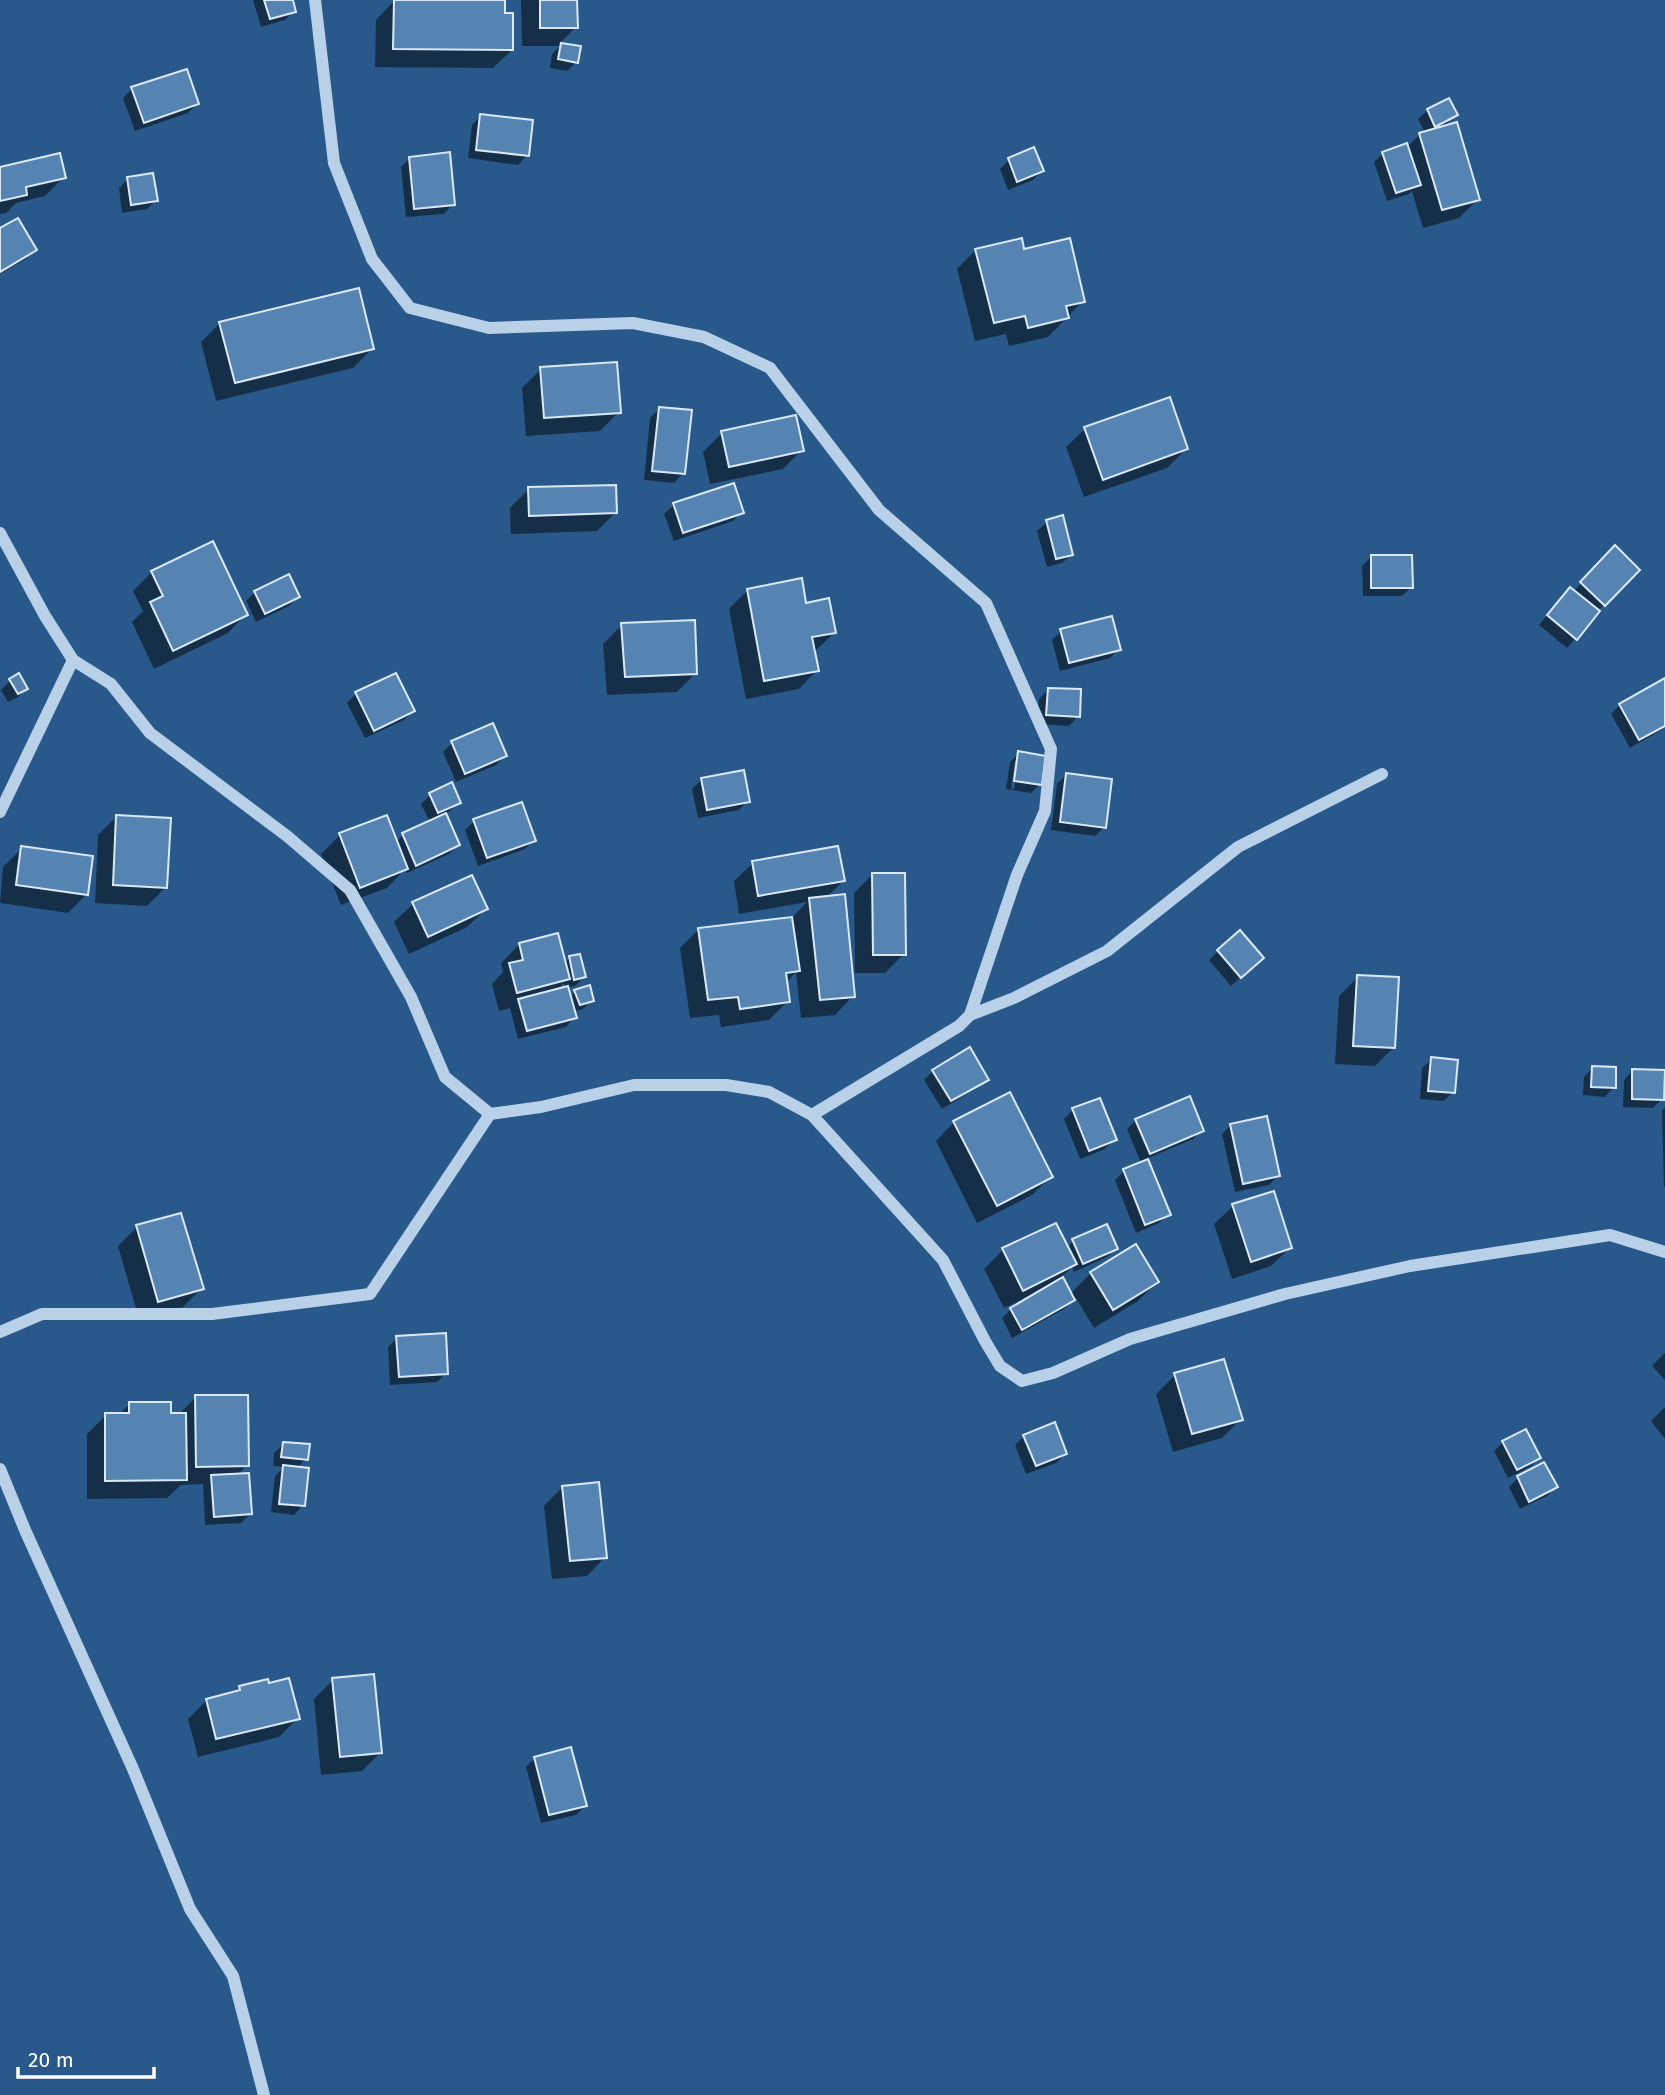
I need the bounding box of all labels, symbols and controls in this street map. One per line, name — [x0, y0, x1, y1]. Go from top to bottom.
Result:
scale bar — [18, 2036, 154, 2080]
text: 20 m — [28, 2047, 74, 2073]

